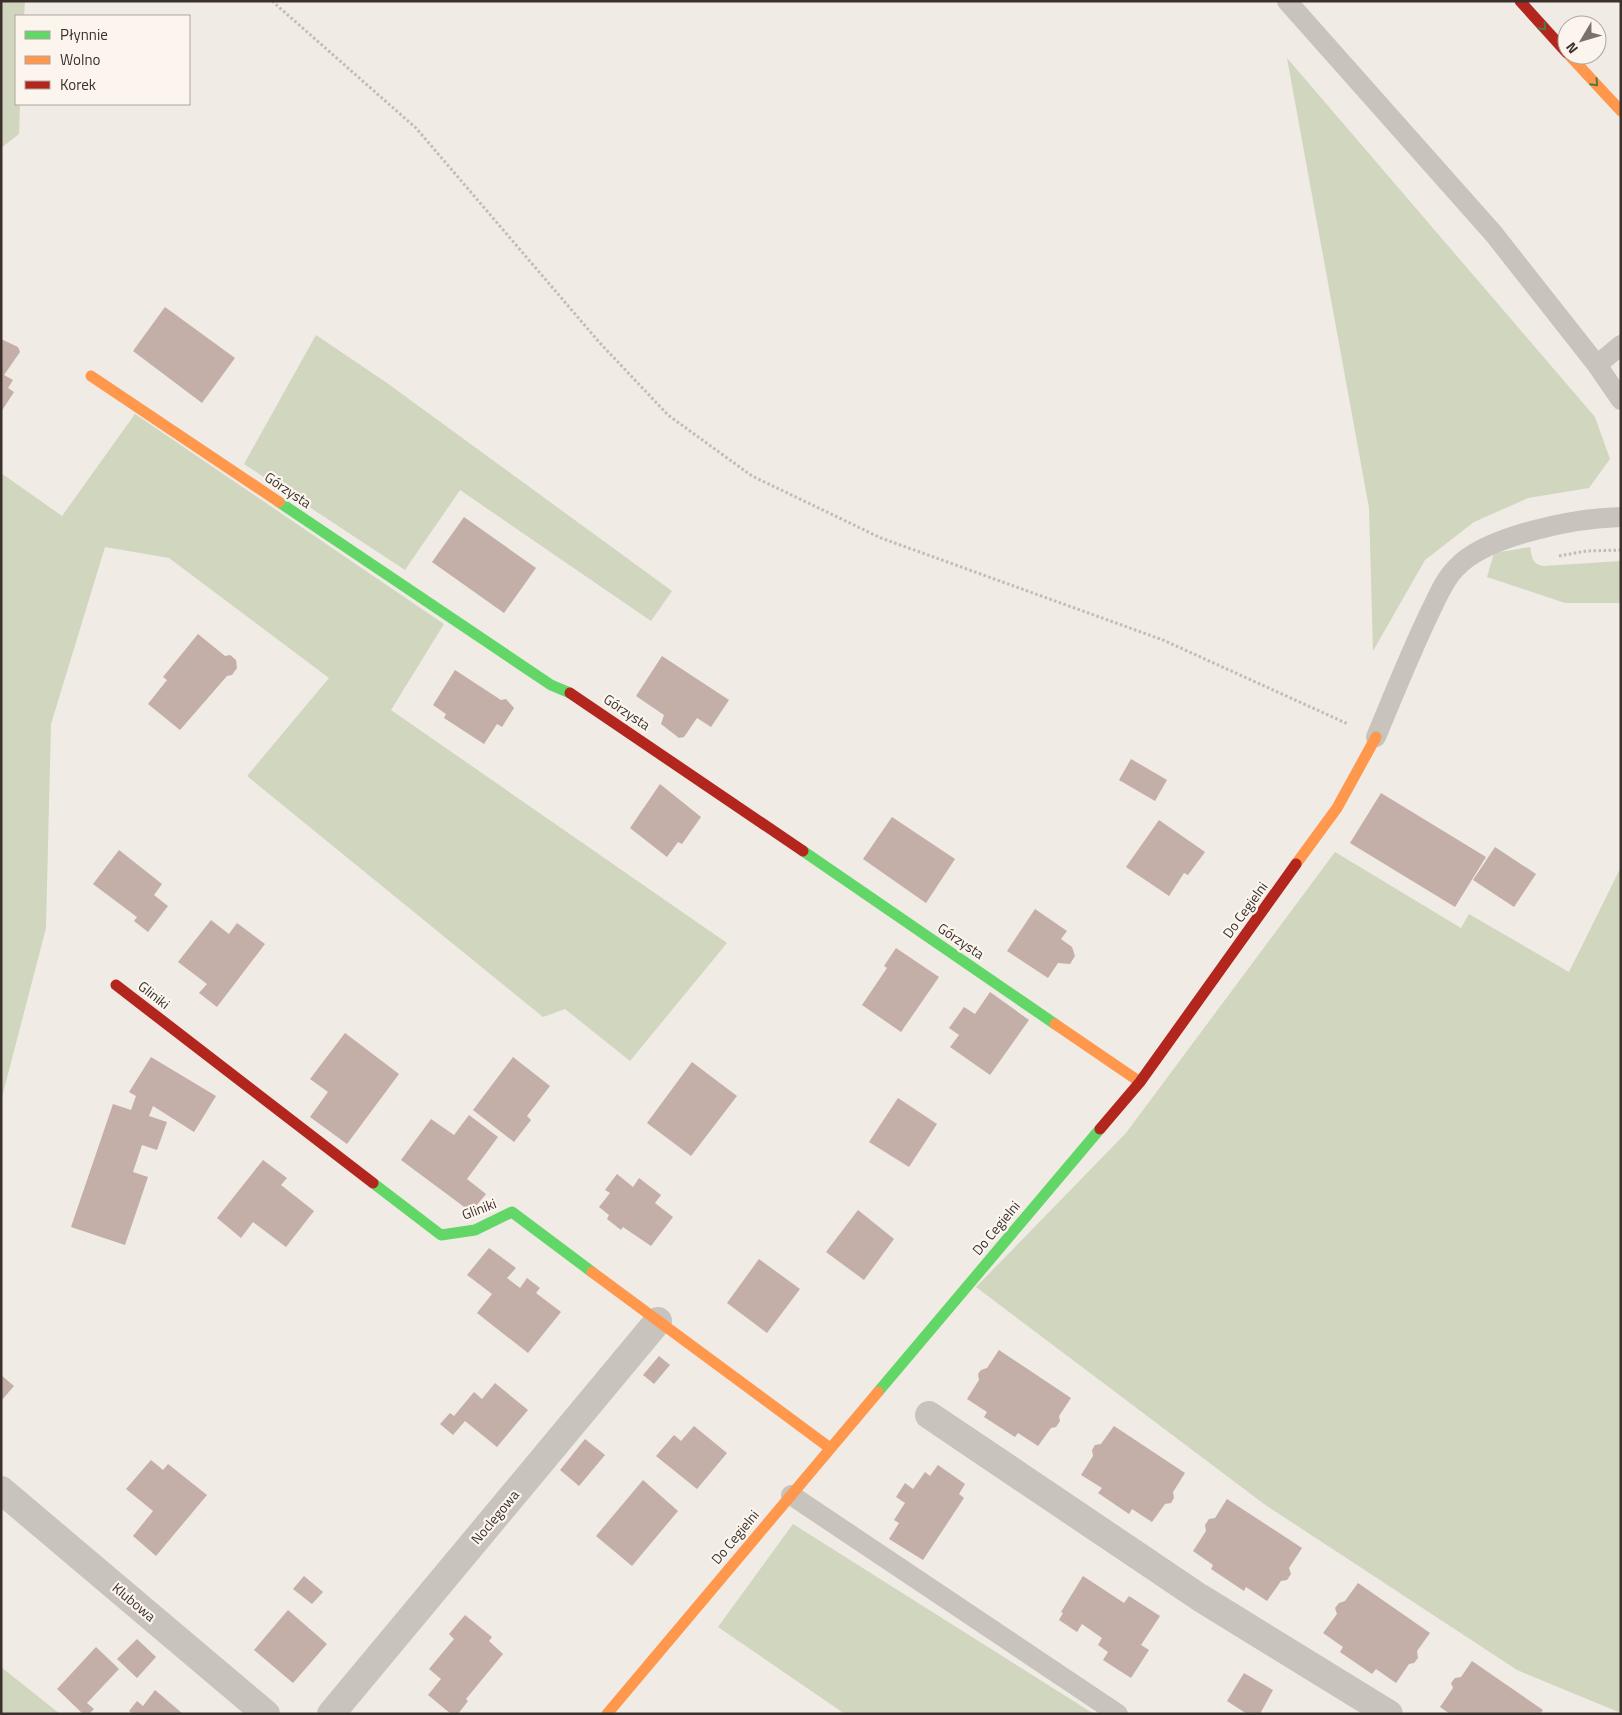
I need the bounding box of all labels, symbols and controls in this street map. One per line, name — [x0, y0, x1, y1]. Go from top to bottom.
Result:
legend — [15, 15, 190, 105]
north arrow — [1557, 15, 1607, 65]
one-way arrow — [1537, 21, 1546, 30]
text: Płynnie — [60, 23, 108, 46]
text: N — [1560, 38, 1583, 59]
text: Wolno — [60, 48, 100, 71]
text: Korek — [60, 73, 96, 96]
one-way arrow — [1589, 77, 1598, 86]
street label: Górzysta — [261, 466, 316, 513]
street label: Górzysta — [600, 688, 655, 735]
street label: Do Cegielni — [1217, 877, 1272, 942]
street label: Górzysta — [934, 917, 989, 964]
street label: Gliniki — [134, 975, 175, 1014]
street label: Gliniki — [459, 1192, 499, 1225]
street label: Do Cegielni — [967, 1196, 1025, 1259]
street label: Noclegowa — [466, 1485, 524, 1548]
street label: Do Cegielni — [706, 1505, 764, 1568]
street label: Klubowa — [108, 1577, 161, 1626]

